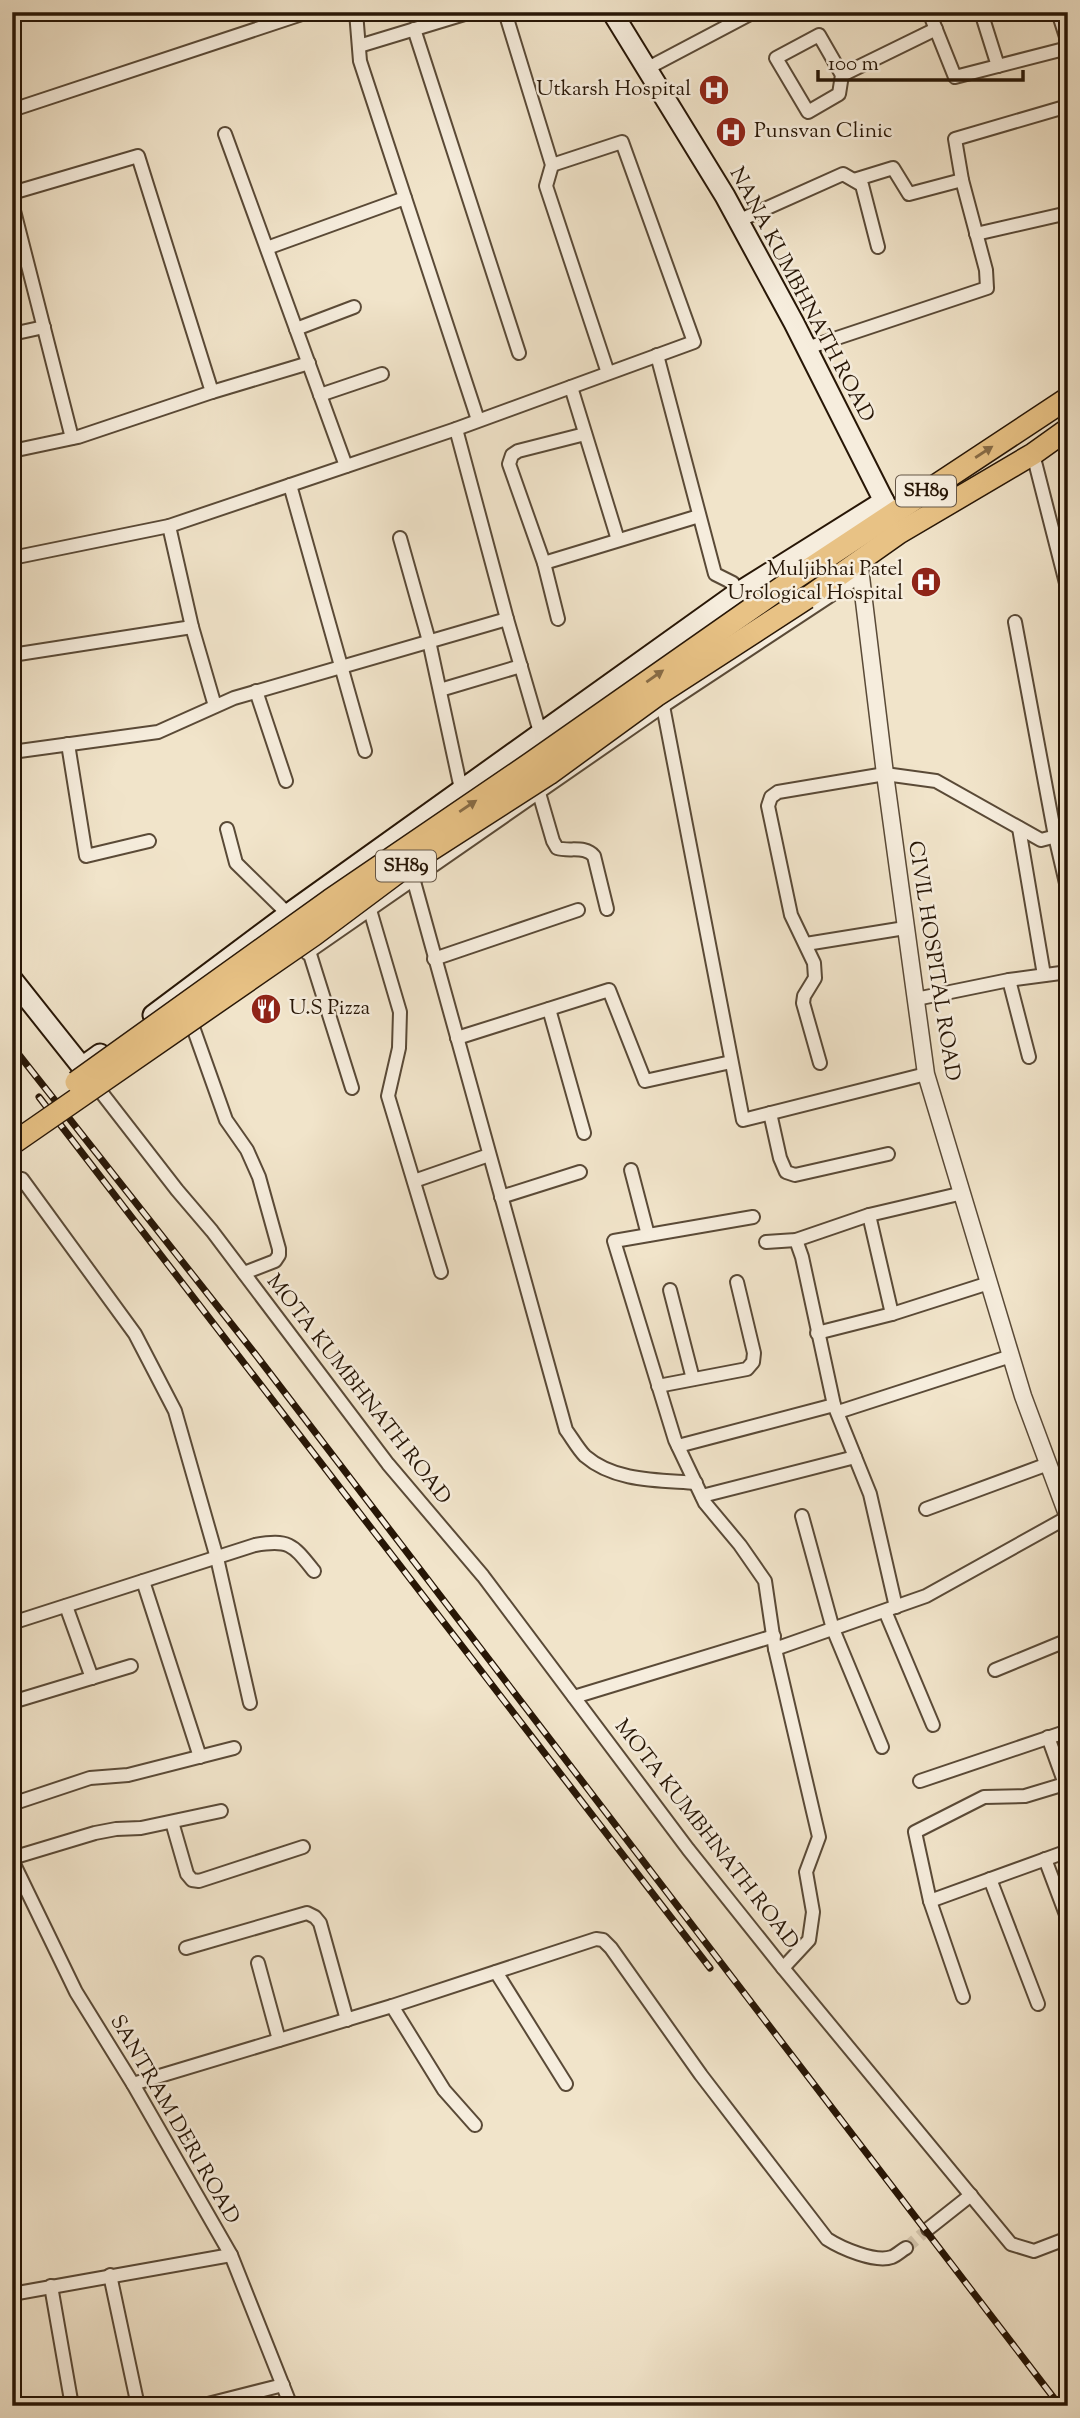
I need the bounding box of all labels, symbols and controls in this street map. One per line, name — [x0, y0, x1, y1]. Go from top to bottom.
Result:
scale bar — [818, 38, 1022, 82]
text: 100 m — [828, 50, 879, 80]
hospital icon: Utkarsh Hospital — [697, 73, 731, 107]
place label: Utkarsh Hospital — [536, 75, 691, 105]
hospital icon: Punsvan Clinic — [714, 115, 748, 149]
place label: Punsvan Clinic — [754, 117, 892, 147]
street label: NANA KUMBHNATH ROAD — [721, 162, 881, 428]
one-way arrow — [974, 446, 994, 459]
road number: SH89 — [896, 476, 956, 506]
place label: Muljibhai Patel Urological Hospital — [727, 555, 903, 609]
hospital icon: Muljibhai Patel Urological Hospital — [909, 565, 943, 599]
one-way arrow — [646, 669, 664, 683]
one-way arrow — [459, 799, 477, 813]
street label: CIVIL HOSPITAL ROAD — [899, 839, 967, 1083]
road number: SH89 — [376, 850, 436, 881]
restaurant icon: U.S Pizza — [249, 992, 283, 1026]
place label: U.S Pizza — [289, 994, 371, 1024]
street label: MOTA KUMBHNATH ROAD — [258, 1268, 458, 1512]
street label: MOTA KUMBHNATH ROAD — [606, 1713, 806, 1957]
street label: SANTRAM DERI ROAD — [102, 2010, 246, 2230]

